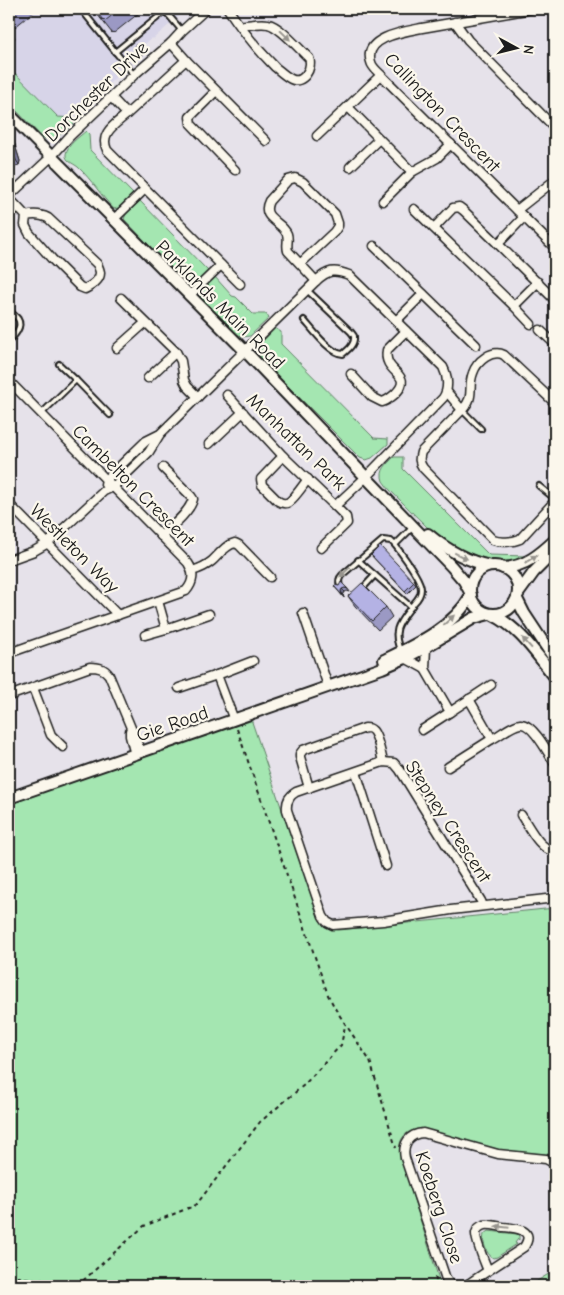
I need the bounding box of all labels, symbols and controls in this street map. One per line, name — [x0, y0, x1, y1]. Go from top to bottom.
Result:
north arrow — [492, 22, 542, 72]
one-way arrow — [278, 29, 290, 41]
street label: Dorchester Drive — [41, 37, 153, 146]
text: N — [519, 44, 537, 55]
street label: Callington Crescent — [380, 48, 505, 177]
street label: Parklands Main Road — [151, 236, 289, 374]
street label: Manhattan Park — [242, 389, 351, 495]
street label: Cambelton Crescent — [68, 420, 199, 552]
street label: Westleton Way — [25, 500, 124, 598]
one-way arrow — [454, 552, 468, 560]
one-way arrow — [525, 554, 538, 563]
one-way arrow — [339, 566, 351, 578]
one-way arrow — [443, 614, 455, 626]
one-way arrow — [521, 637, 533, 649]
street label: Gie Road — [133, 701, 211, 747]
street label: Stepney Crescent — [401, 757, 496, 887]
street label: Koeberg Close — [411, 1149, 467, 1266]
one-way arrow — [494, 1223, 510, 1231]

